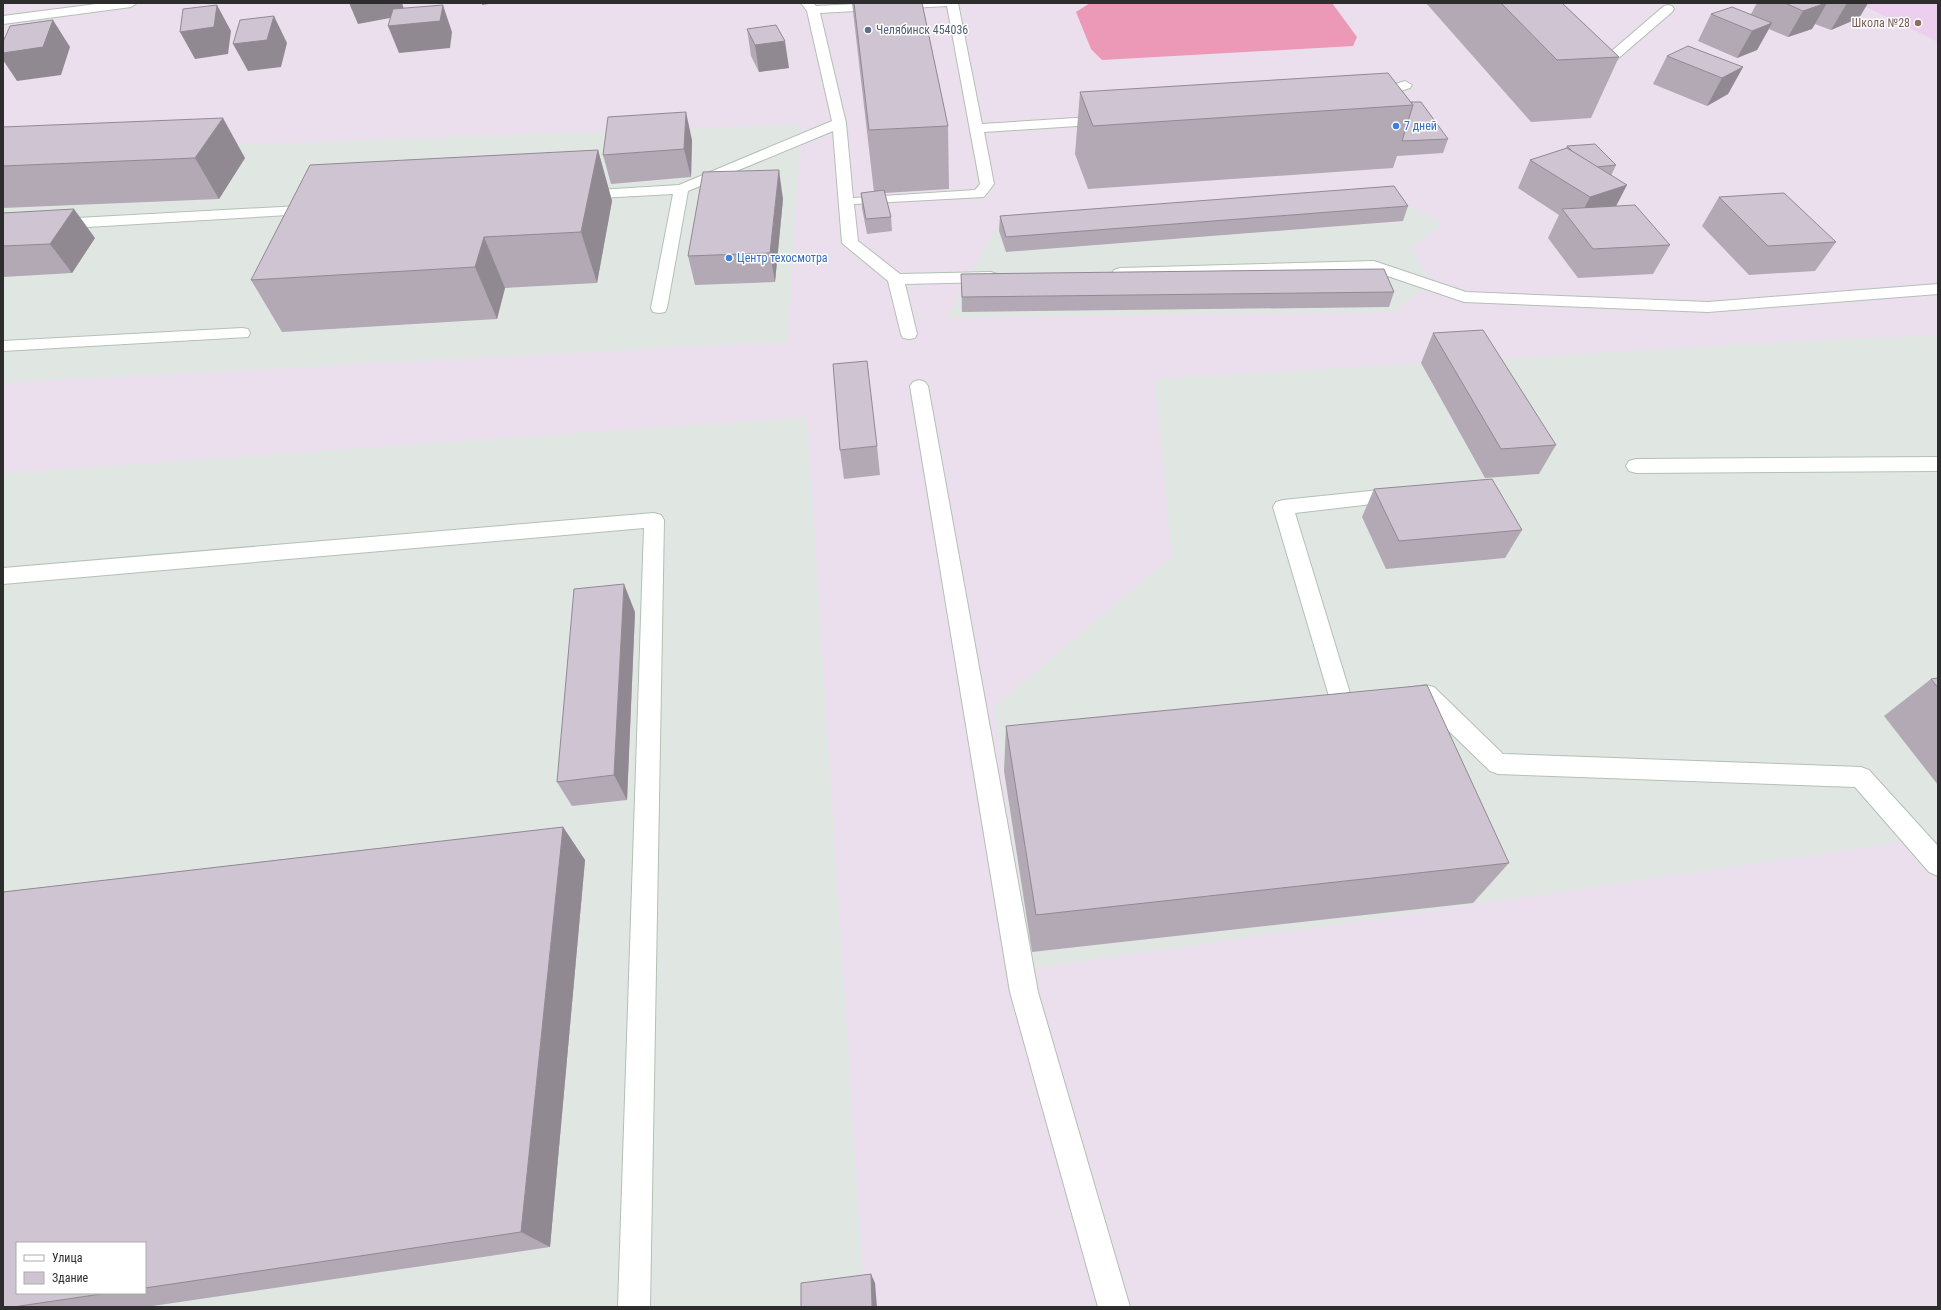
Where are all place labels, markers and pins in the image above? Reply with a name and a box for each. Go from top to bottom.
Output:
place label: Школа №28 [1852,16,1910,30]
marker: Школа №28 [1913,18,1923,28]
place label: Челябинск 454036 [876,23,968,37]
marker: Челябинск 454036 [863,25,873,35]
place label: 7 дней [1404,119,1437,133]
marker: 7 дней [1391,121,1401,131]
place label: Центр техосмотра [737,251,828,265]
marker: Центр техосмотра [724,253,734,263]

